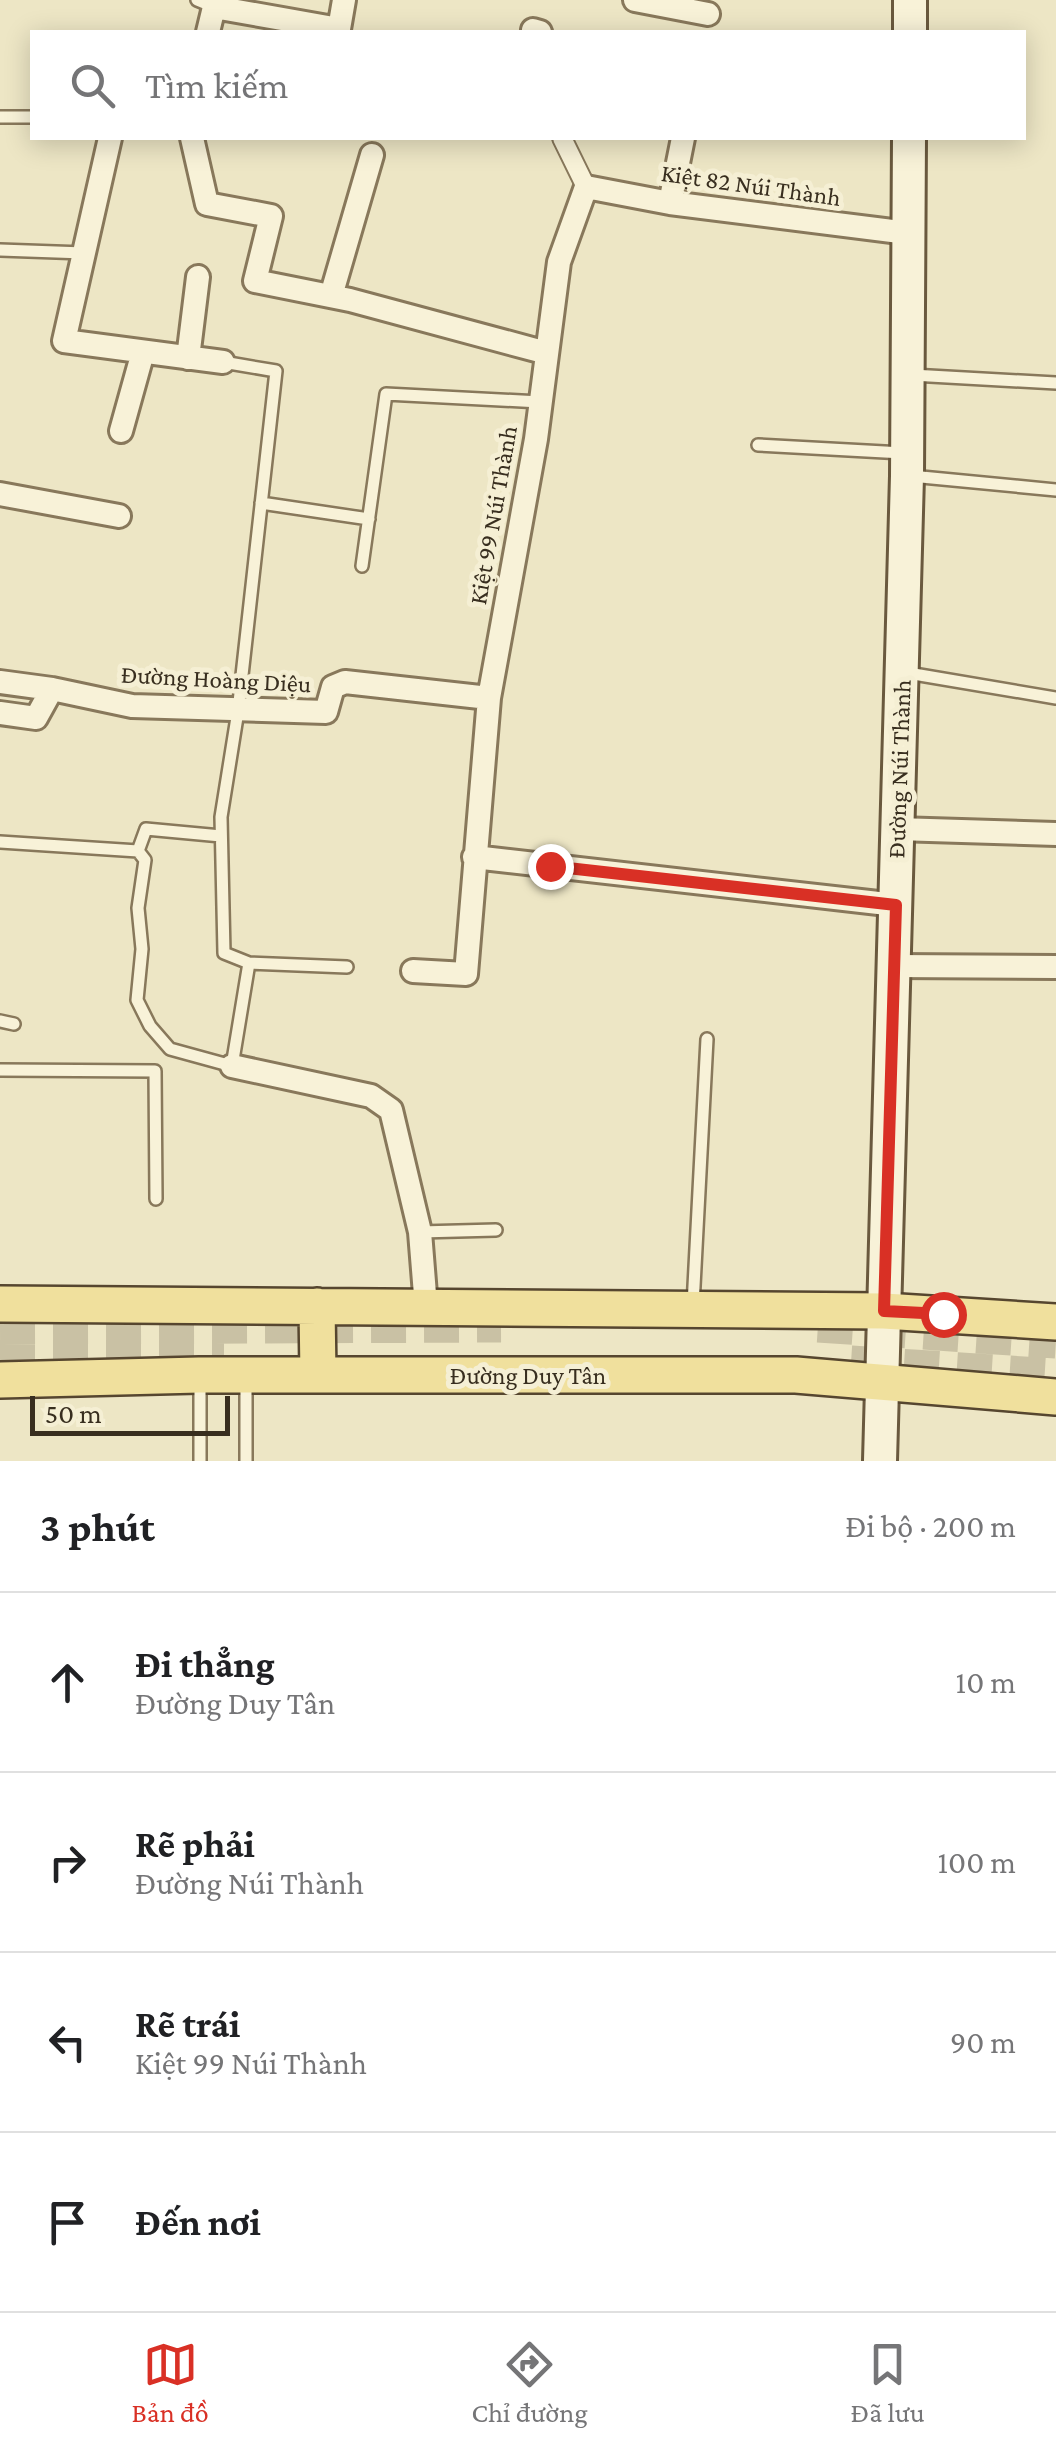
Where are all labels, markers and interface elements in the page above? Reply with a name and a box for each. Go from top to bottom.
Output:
search box [30,30,1026,140]
icon: search [65,58,120,113]
text: Tìm kiếm [145,64,289,106]
street label: Kiệt 82 Núi Thành [659,159,843,211]
street label: Kiệt 99 Núi Thành [464,423,522,607]
street label: Đường Hoàng Diệu [120,661,312,698]
street label: Đường Núi Thành [882,679,917,859]
route end [528,844,574,890]
route start [921,1292,967,1338]
street label: Đường Duy Tân [450,1362,606,1390]
scale bar [30,1391,230,1436]
text: 50 m [45,1398,102,1429]
text: 3 phút [40,1503,155,1550]
text: Đi bộ · 200 m [845,1508,1016,1544]
text: Đi thẳng [135,1643,275,1685]
icon: ahead [40,1655,95,1710]
text: 10 m [956,1664,1016,1700]
text: Đường Duy Tân [135,1685,335,1721]
text: Rẽ phải [135,1823,255,1865]
icon: right [40,1835,95,1890]
text: 100 m [937,1844,1016,1880]
text: Đường Núi Thành [135,1865,364,1901]
text: Rẽ trái [135,2003,240,2045]
icon: left [40,2015,95,2070]
text: 90 m [950,2024,1016,2060]
text: Kiệt 99 Núi Thành [135,2045,367,2081]
icon: arrive [40,2195,95,2250]
text: Đến nơi [135,2201,261,2243]
tab: Bản đồ [131,2337,209,2428]
tab: Chỉ đường [472,2337,588,2428]
tab: Đã lưu [851,2337,925,2428]

